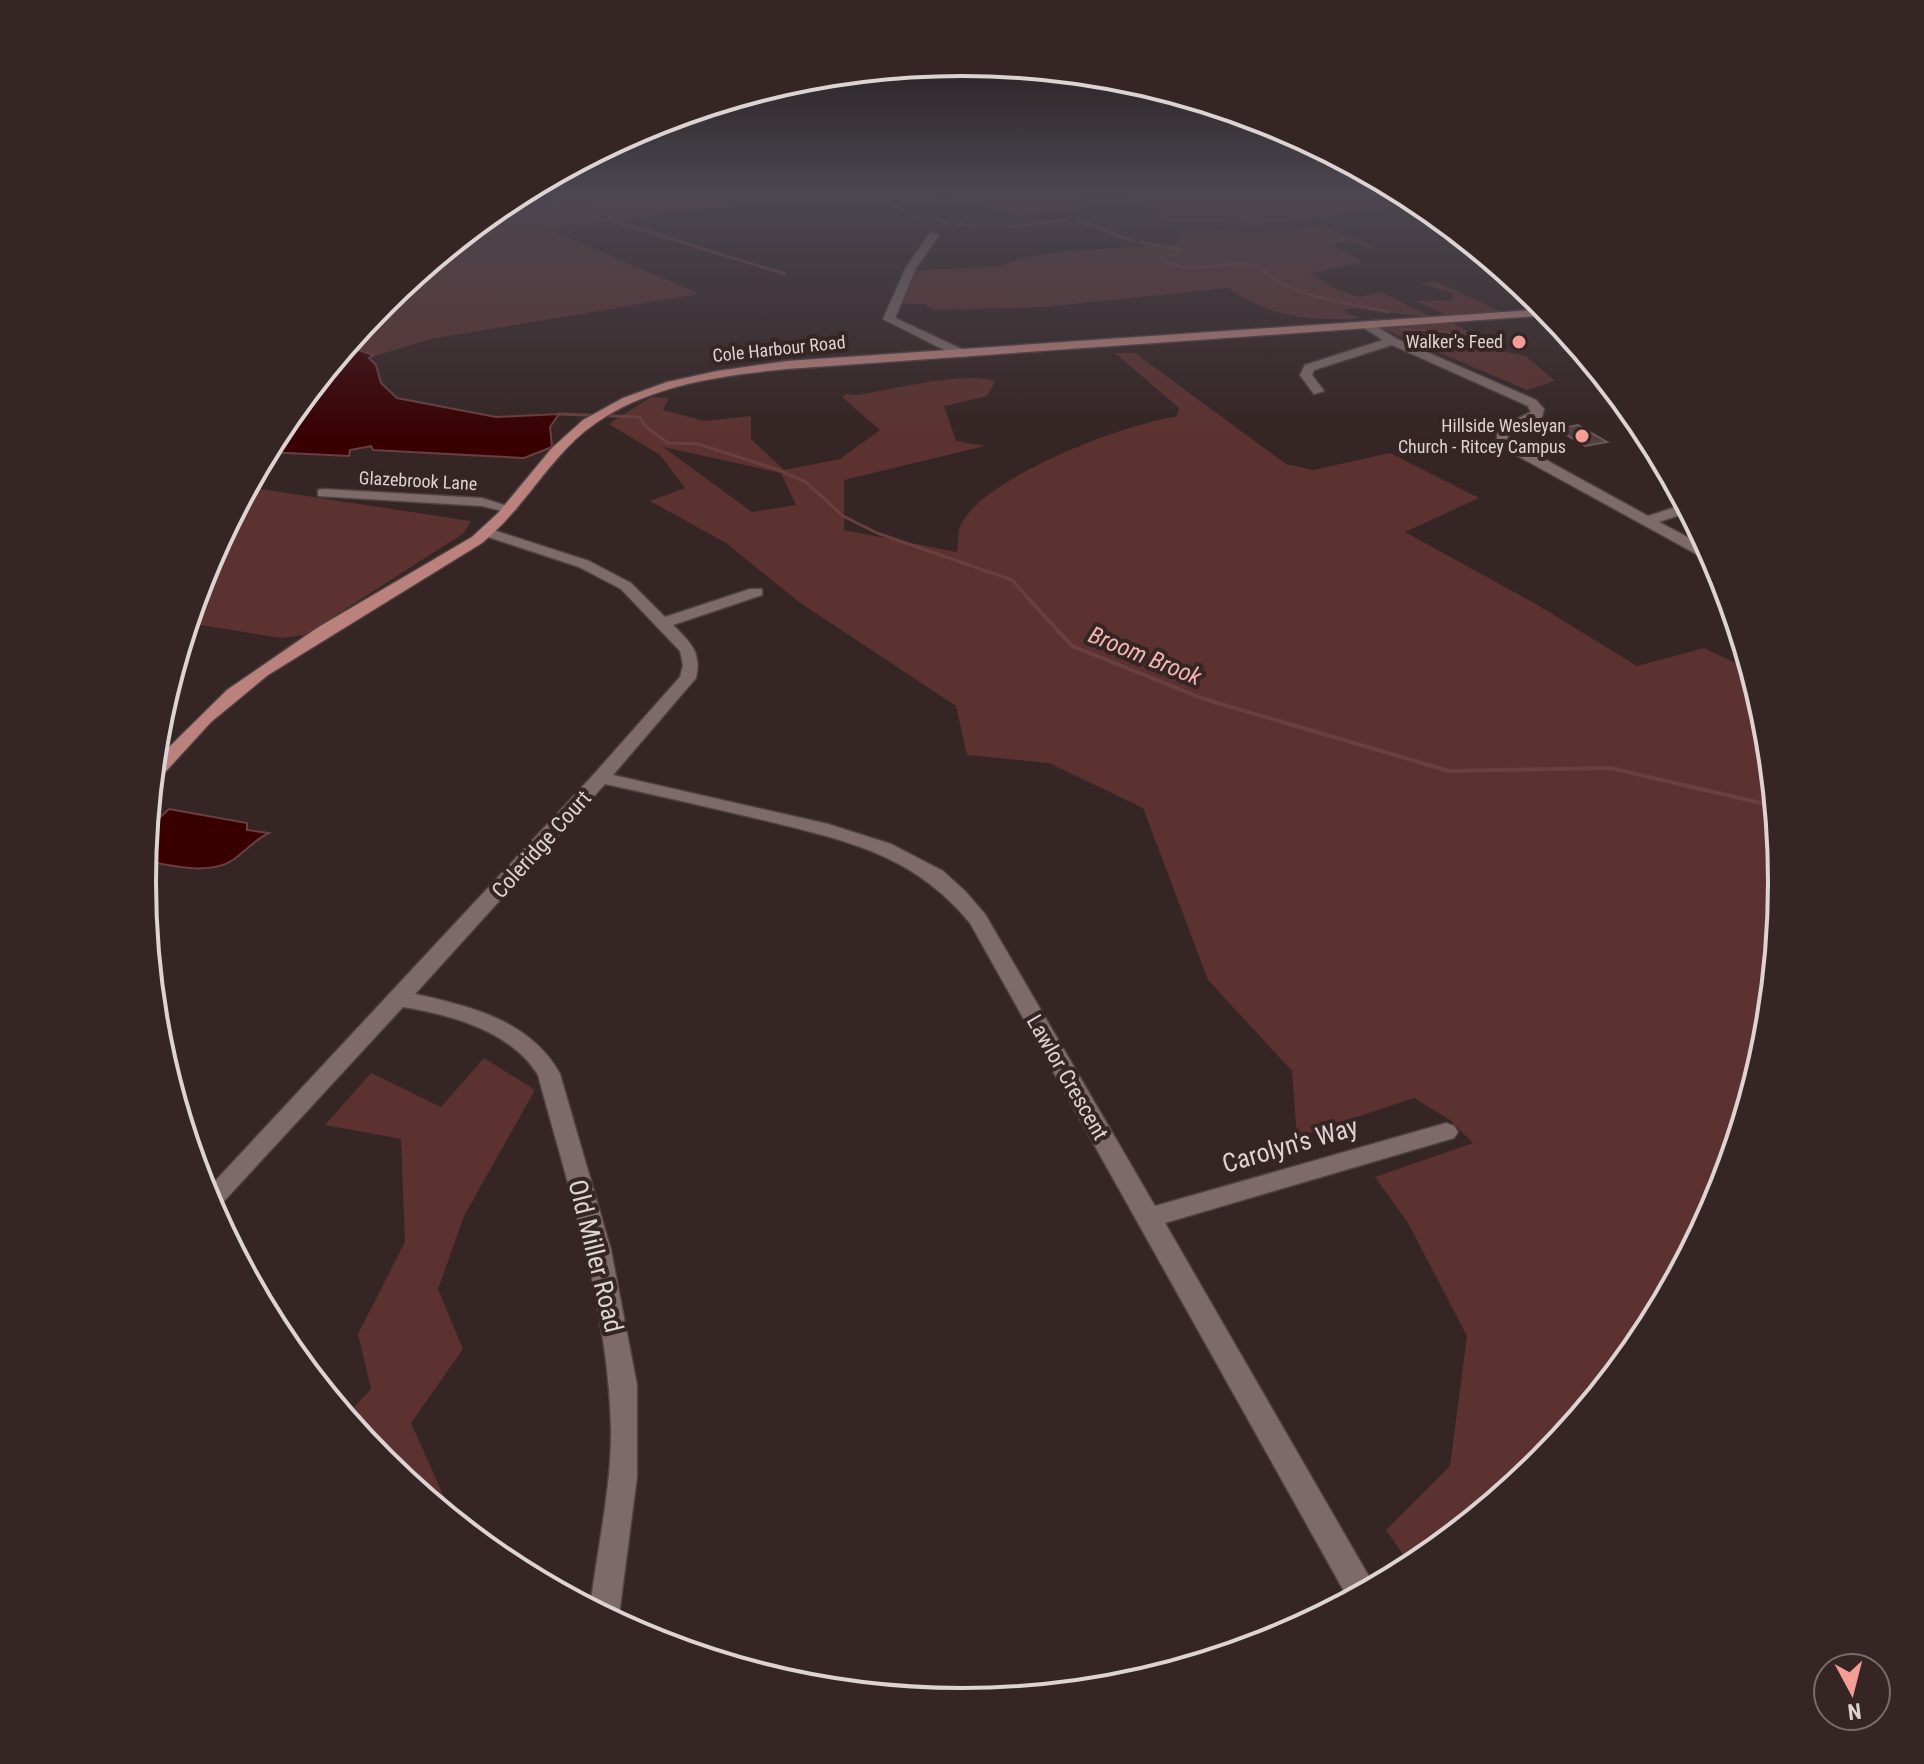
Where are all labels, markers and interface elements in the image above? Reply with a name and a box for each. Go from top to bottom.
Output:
street label: Cole Harbour Road [711,331,846,366]
place label: Walker's Feed [1406,331,1503,352]
marker: Walker's Feed [1510,333,1528,351]
place label: Hillside Wesleyan Church - Ritcey Campus [1398,415,1566,457]
marker: Hillside Wesleyan Church - Ritcey Campus [1573,427,1591,445]
street label: Glazebrook Lane [358,467,478,494]
water label: Broom Brook [1084,621,1206,692]
street label: Coleridge Court [487,786,596,903]
street label: Lawlor Crescent [1022,1010,1113,1144]
street label: Carolyn's Way [1219,1111,1361,1179]
street label: Old Miller Road [563,1177,629,1335]
north arrow [1812,1652,1892,1732]
text: N [1846,1698,1863,1725]

